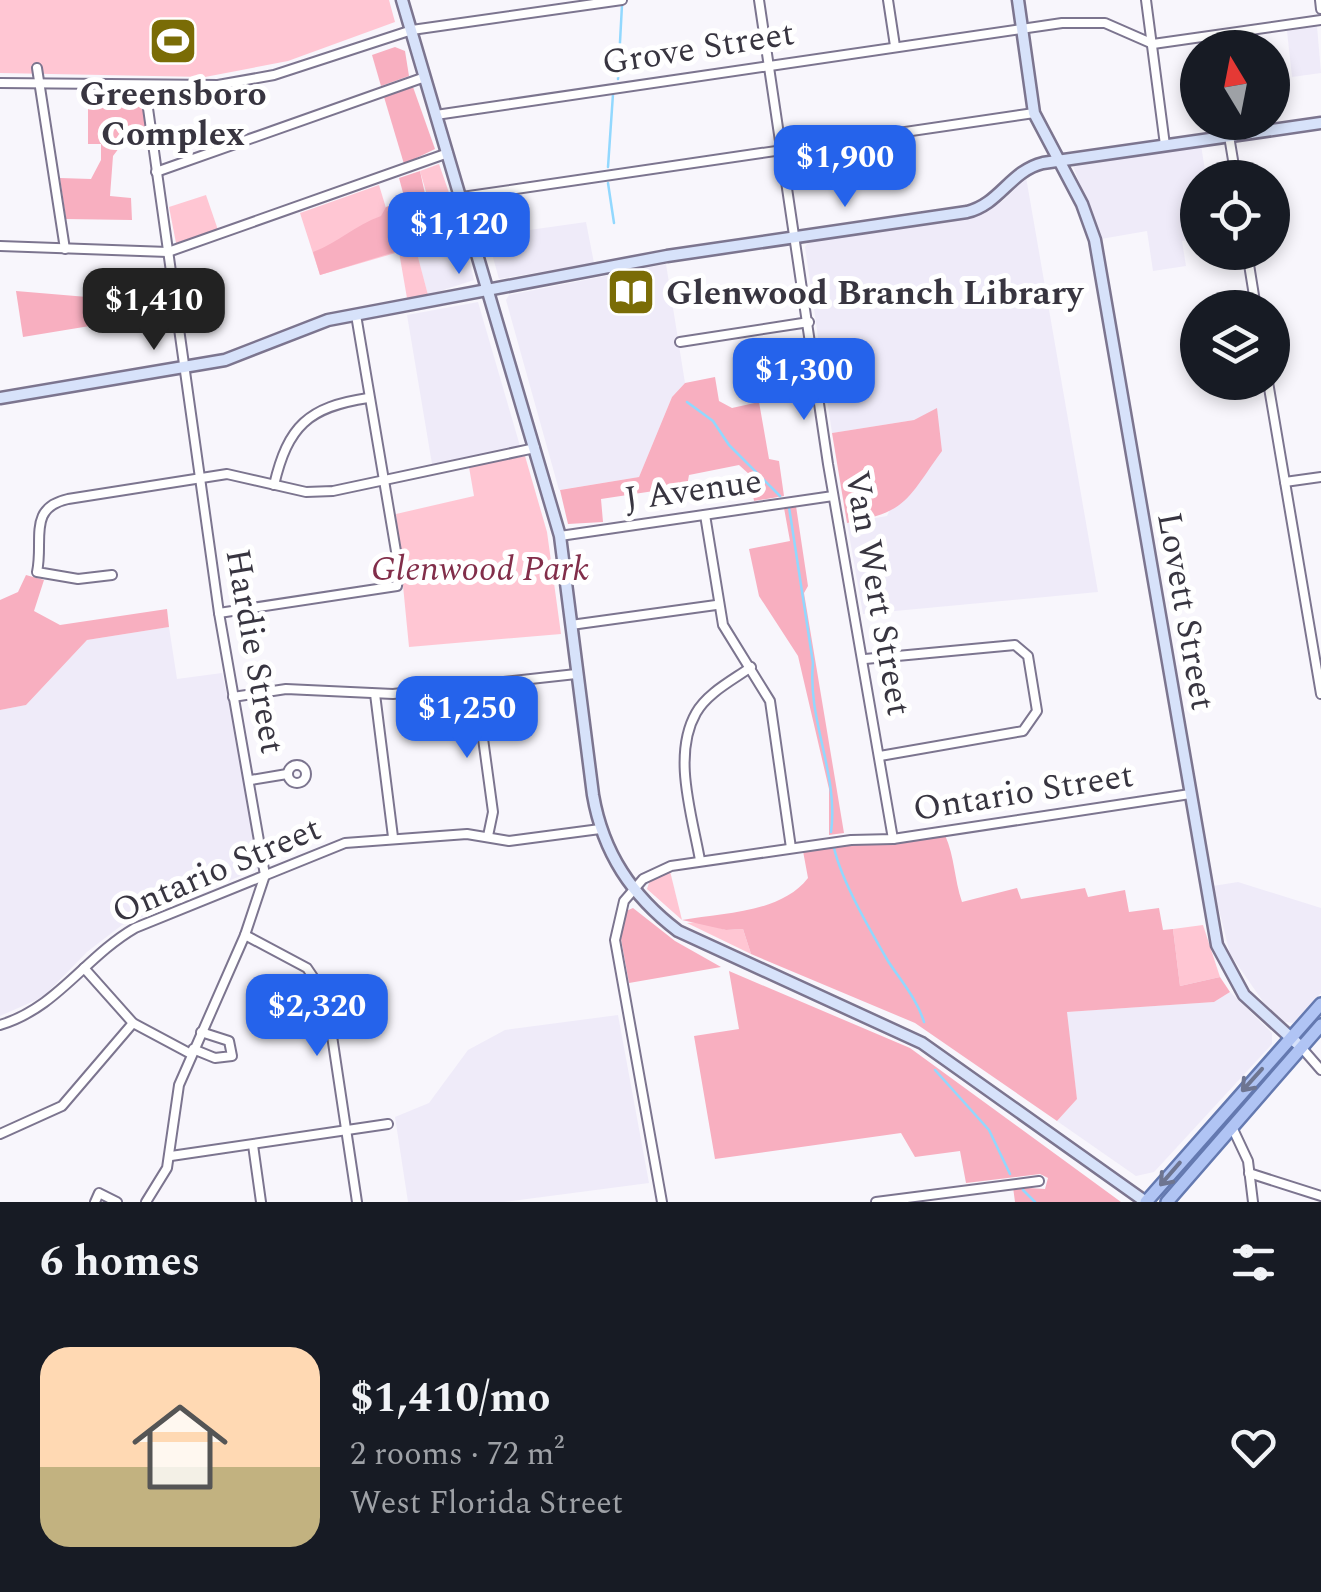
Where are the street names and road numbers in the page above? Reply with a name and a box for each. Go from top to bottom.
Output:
street label: Grove Street [598,7,798,90]
street label: J Avenue [621,455,765,526]
street label: Van Wert Street [830,467,925,720]
street label: Lovett Street [1142,508,1229,714]
street label: Hardie Street [210,545,299,758]
street label: Ontario Street [909,749,1137,836]
street label: Ontario Street [104,803,329,938]

